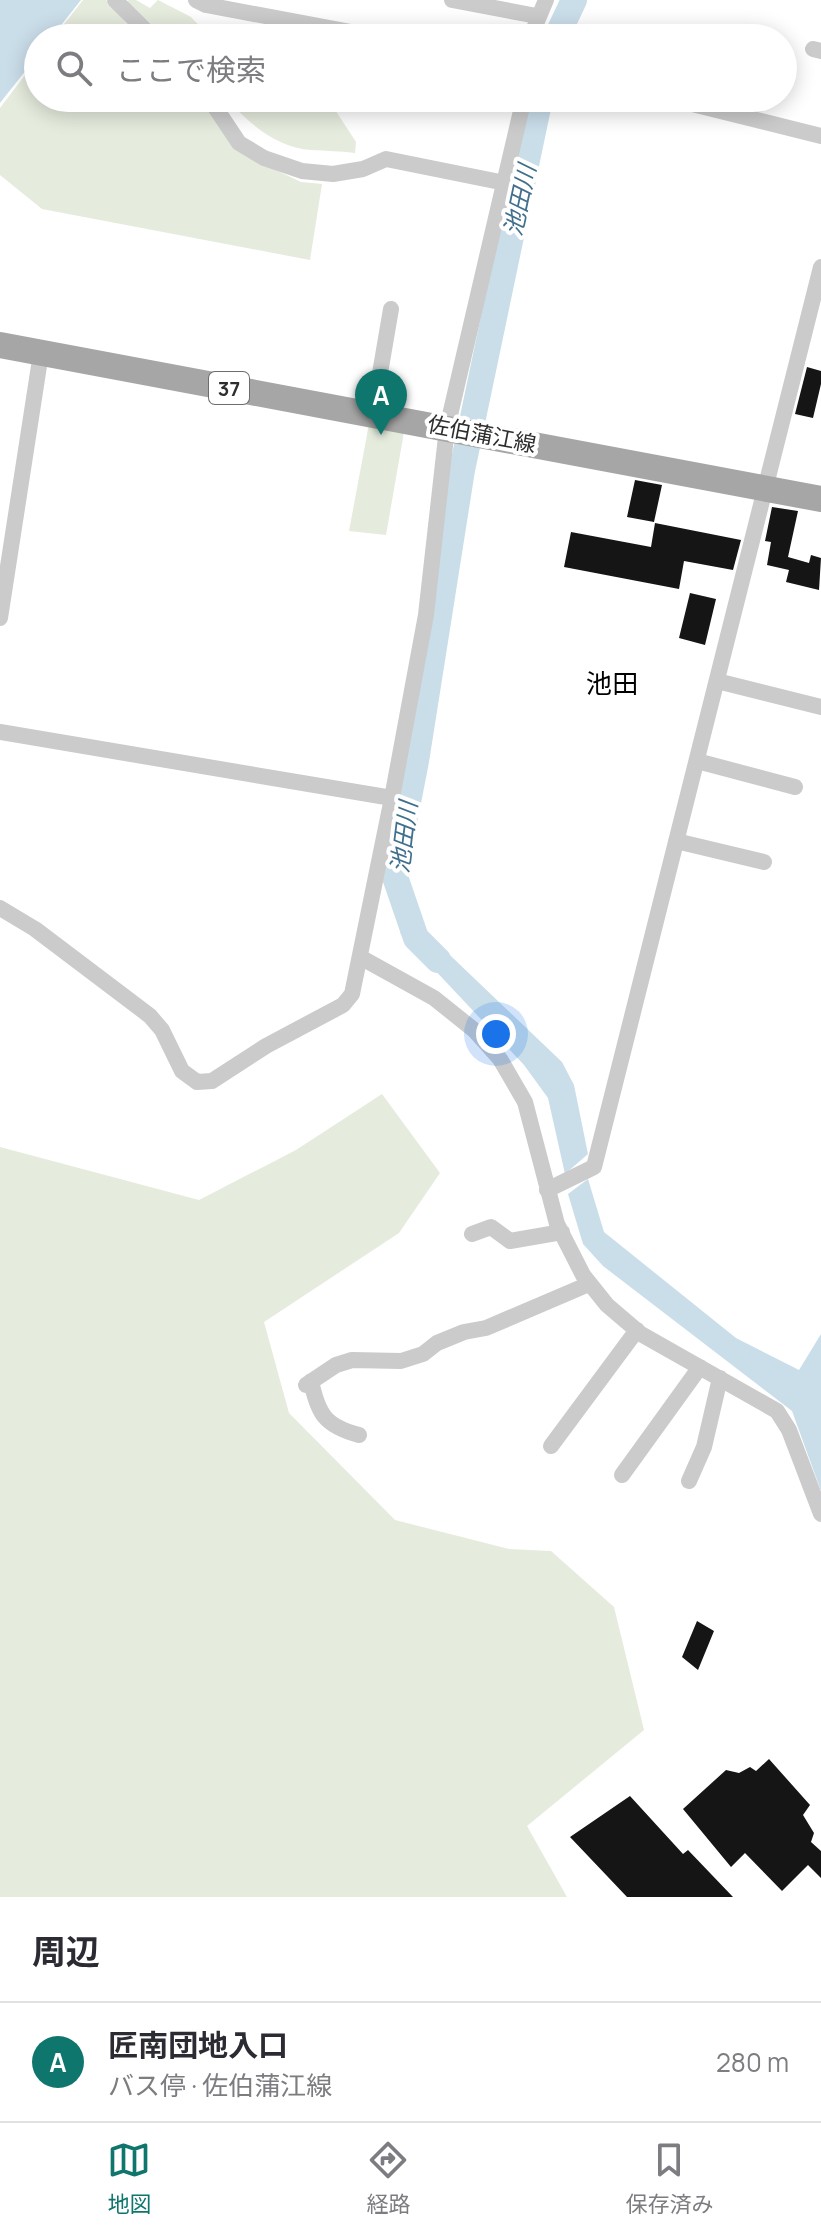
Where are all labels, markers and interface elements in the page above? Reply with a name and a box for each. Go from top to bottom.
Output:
search box [24,24,797,112]
icon: search [52,46,96,90]
text: ここで検索 [116,49,266,90]
water label: 池田川 [495,158,543,239]
pin: A [355,369,407,435]
road number: 37 [209,372,249,404]
street label: 佐伯蒲江線 [425,409,539,459]
district label: 池田 [586,665,638,701]
water label: 池田川 [382,796,424,875]
your location [476,1014,516,1054]
text: 周辺 [32,1928,100,1974]
text: 匠南団地入口 [108,2024,288,2065]
text: A [49,2044,67,2080]
text: 280 m [716,2044,789,2080]
text: バス停 · 佐伯蒲江線 [108,2067,332,2103]
tab: 地図 [107,2138,152,2219]
tab: 経路 [366,2138,411,2219]
tab: 保存済み [625,2138,714,2219]

